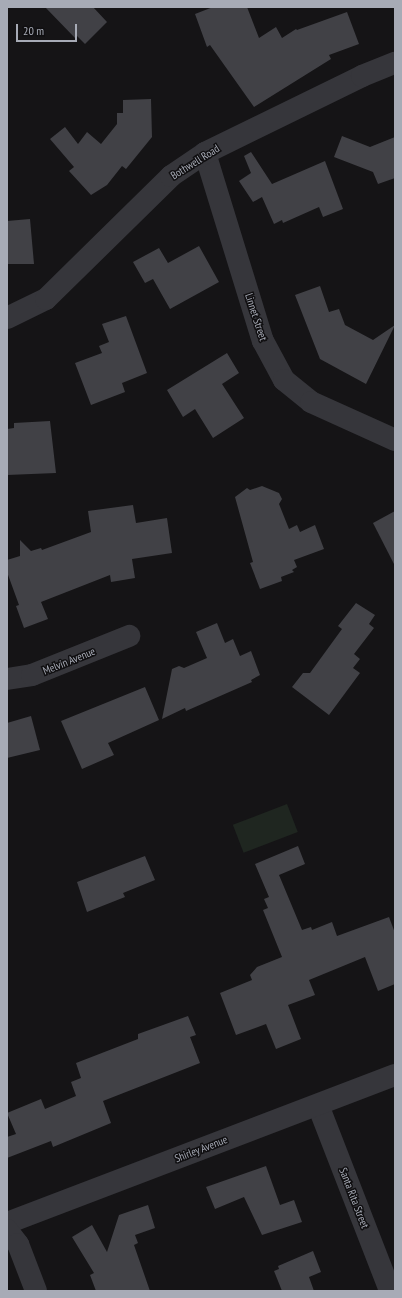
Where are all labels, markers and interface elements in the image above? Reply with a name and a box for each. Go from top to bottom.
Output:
scale bar [18,16,79,42]
text: 20 m [23,23,44,38]
street label: Bothwell Road [168,142,222,182]
street label: Linnet Street [242,292,270,342]
street label: Melvin Avenue [41,644,97,678]
street label: Shirley Avenue [172,1133,230,1165]
street label: Santa Rita Street [336,1166,372,1230]

